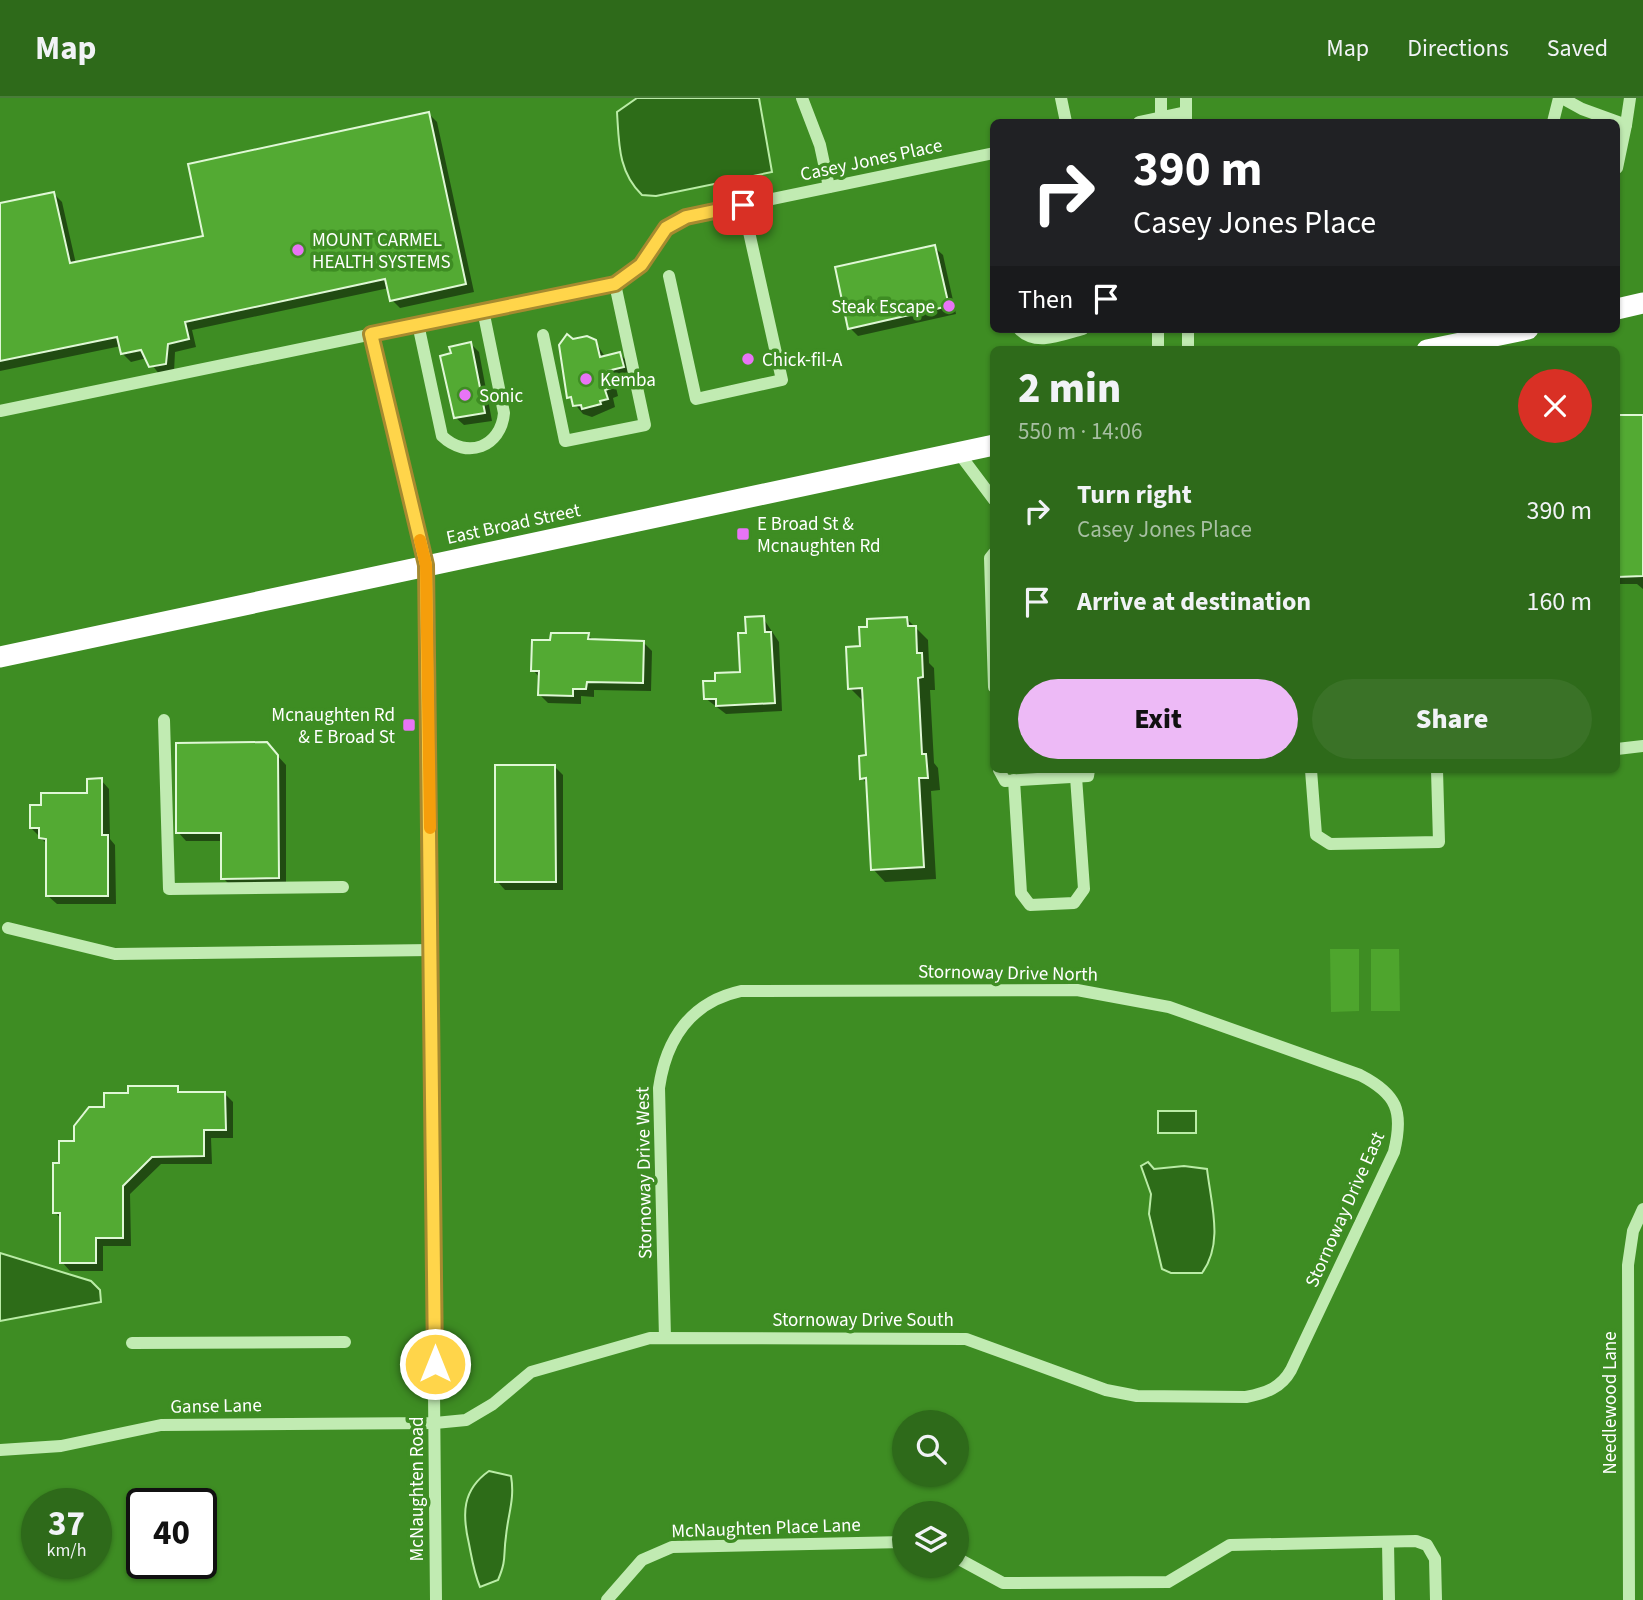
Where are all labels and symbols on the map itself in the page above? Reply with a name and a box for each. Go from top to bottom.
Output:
street label: Casey Jones Place [798,132,945,189]
pin [713,175,773,235]
place label: MOUNT CARMEL HEALTH SYSTEMS [312,227,451,276]
marker: MOUNT CARMEL HEALTH SYSTEMS [290,242,306,258]
place label: Steak Escape [831,294,935,321]
marker: Steak Escape [941,298,957,314]
place label: Chick-fil-A [762,347,843,374]
marker: Chick-fil-A [740,351,756,367]
place label: Kemba [600,367,656,394]
marker: Kemba [578,371,594,387]
place label: Sonic [479,383,524,410]
marker: Sonic [457,387,473,403]
street label: East Broad Street [444,497,583,552]
place label: E Broad St & Mcnaughten Rd [757,511,881,560]
marker: E Broad St & Mcnaughten Rd [735,526,751,542]
place label: Mcnaughten Rd & E Broad St [271,702,396,751]
marker: Mcnaughten Rd & E Broad St [401,717,417,733]
street label: Stornoway Drive North [918,958,1098,989]
street label: Stornoway Drive West [629,1086,660,1259]
street label: Stornoway Drive East [1299,1127,1392,1292]
street label: Stornoway Drive South [772,1307,954,1334]
position arrow [398,1327,472,1401]
street label: Needlewood Lane [1597,1331,1624,1475]
street label: Ganse Lane [170,1392,262,1421]
street label: McNaughten Road [404,1416,431,1562]
speed limit sign: 40 [126,1488,217,1579]
street label: McNaughten Place Lane [671,1512,861,1545]

